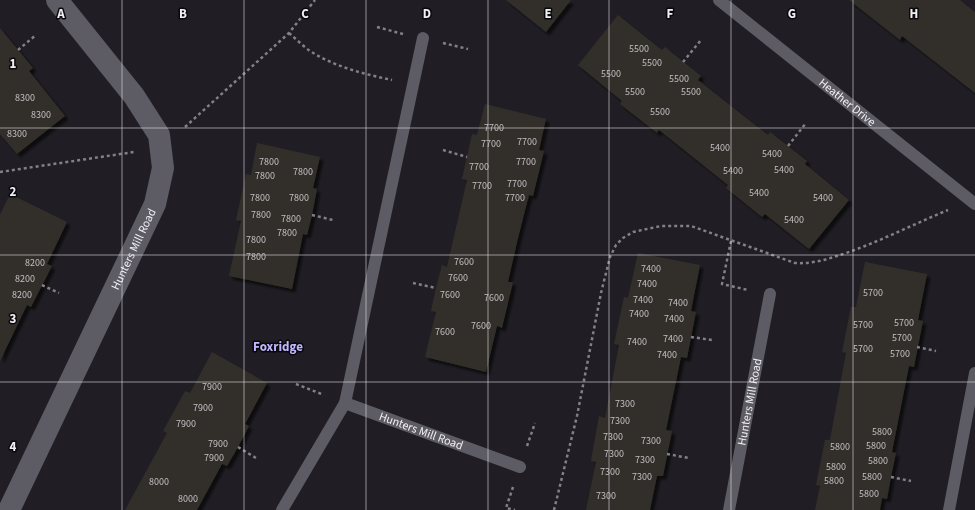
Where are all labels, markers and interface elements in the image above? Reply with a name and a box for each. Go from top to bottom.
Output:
text: A [56,5,65,23]
text: B [179,5,187,23]
text: C [301,5,309,23]
text: D [423,5,431,23]
text: E [544,5,552,23]
text: F [667,5,674,23]
text: G [788,5,796,23]
text: H [910,5,918,23]
house number: 5500 [629,42,649,56]
text: 1 [10,55,17,73]
house number: 5500 [642,56,662,70]
house number: 5500 [601,67,621,81]
house number: 5500 [669,72,689,86]
street label: Heather Drive [815,75,879,131]
house number: 5500 [625,85,645,99]
house number: 5500 [681,85,701,99]
house number: 8300 [15,91,35,105]
house number: 5500 [650,105,670,119]
house number: 8300 [31,108,51,122]
house number: 7700 [484,121,504,135]
house number: 8300 [7,127,27,141]
house number: 7700 [517,135,537,149]
house number: 7700 [481,137,501,151]
house number: 5400 [710,141,730,155]
house number: 5400 [762,147,782,161]
house number: 7800 [259,155,279,169]
house number: 7700 [516,155,536,169]
house number: 7700 [469,160,489,174]
house number: 5400 [774,163,794,177]
house number: 5400 [723,164,743,178]
house number: 7800 [293,165,313,179]
house number: 7800 [255,169,275,183]
house number: 7700 [507,177,527,191]
house number: 7700 [472,179,492,193]
text: 2 [10,183,17,201]
house number: 5400 [749,186,769,200]
house number: 7800 [250,191,270,205]
house number: 7800 [289,191,309,205]
house number: 7700 [505,191,525,205]
house number: 5400 [813,191,833,205]
street label: Hunters Mill Road [107,206,161,293]
house number: 7800 [251,208,271,222]
house number: 7800 [281,212,301,226]
house number: 5400 [784,213,804,227]
house number: 7800 [277,226,297,240]
house number: 7800 [246,233,266,247]
house number: 7800 [246,250,266,264]
house number: 7600 [454,255,474,269]
house number: 8200 [25,256,45,270]
house number: 7400 [641,262,661,276]
house number: 7600 [448,271,468,285]
house number: 8200 [15,272,35,286]
house number: 7400 [637,277,657,291]
house number: 5700 [863,286,883,300]
house number: 8200 [12,288,32,302]
house number: 7600 [440,288,460,302]
house number: 7600 [484,291,504,305]
house number: 7400 [633,293,653,307]
house number: 7400 [668,296,688,310]
house number: 7400 [629,307,649,321]
text: 3 [10,310,17,328]
house number: 7400 [664,312,684,326]
house number: 5700 [894,316,914,330]
house number: 5700 [853,318,873,332]
house number: 7600 [471,319,491,333]
house number: 7600 [435,325,455,339]
house number: 5700 [892,331,912,345]
house number: 7400 [663,332,683,346]
house number: 7400 [627,335,647,349]
district label: Foxridge [253,338,303,356]
house number: 5700 [853,342,873,356]
house number: 5700 [890,347,910,361]
house number: 7400 [657,348,677,362]
street label: Hunters Mill Road [733,357,767,447]
house number: 7900 [202,380,222,394]
house number: 7300 [615,397,635,411]
house number: 7900 [193,401,213,415]
street label: Hunters Mill Road [376,408,465,454]
house number: 7300 [610,414,630,428]
house number: 7900 [176,417,196,431]
house number: 5800 [872,425,892,439]
house number: 7300 [603,430,623,444]
house number: 7300 [641,434,661,448]
house number: 7900 [208,437,228,451]
text: 4 [10,438,17,456]
house number: 5800 [866,439,886,453]
house number: 5800 [830,440,850,454]
house number: 7300 [604,447,624,461]
house number: 7900 [204,451,224,465]
house number: 7300 [635,453,655,467]
house number: 5800 [868,454,888,468]
house number: 5800 [826,460,846,474]
house number: 7300 [600,465,620,479]
house number: 7300 [632,470,652,484]
house number: 5800 [862,470,882,484]
house number: 5800 [824,474,844,488]
house number: 8000 [149,475,169,489]
house number: 5800 [859,487,879,501]
house number: 7300 [596,489,616,503]
house number: 8000 [178,492,198,506]

